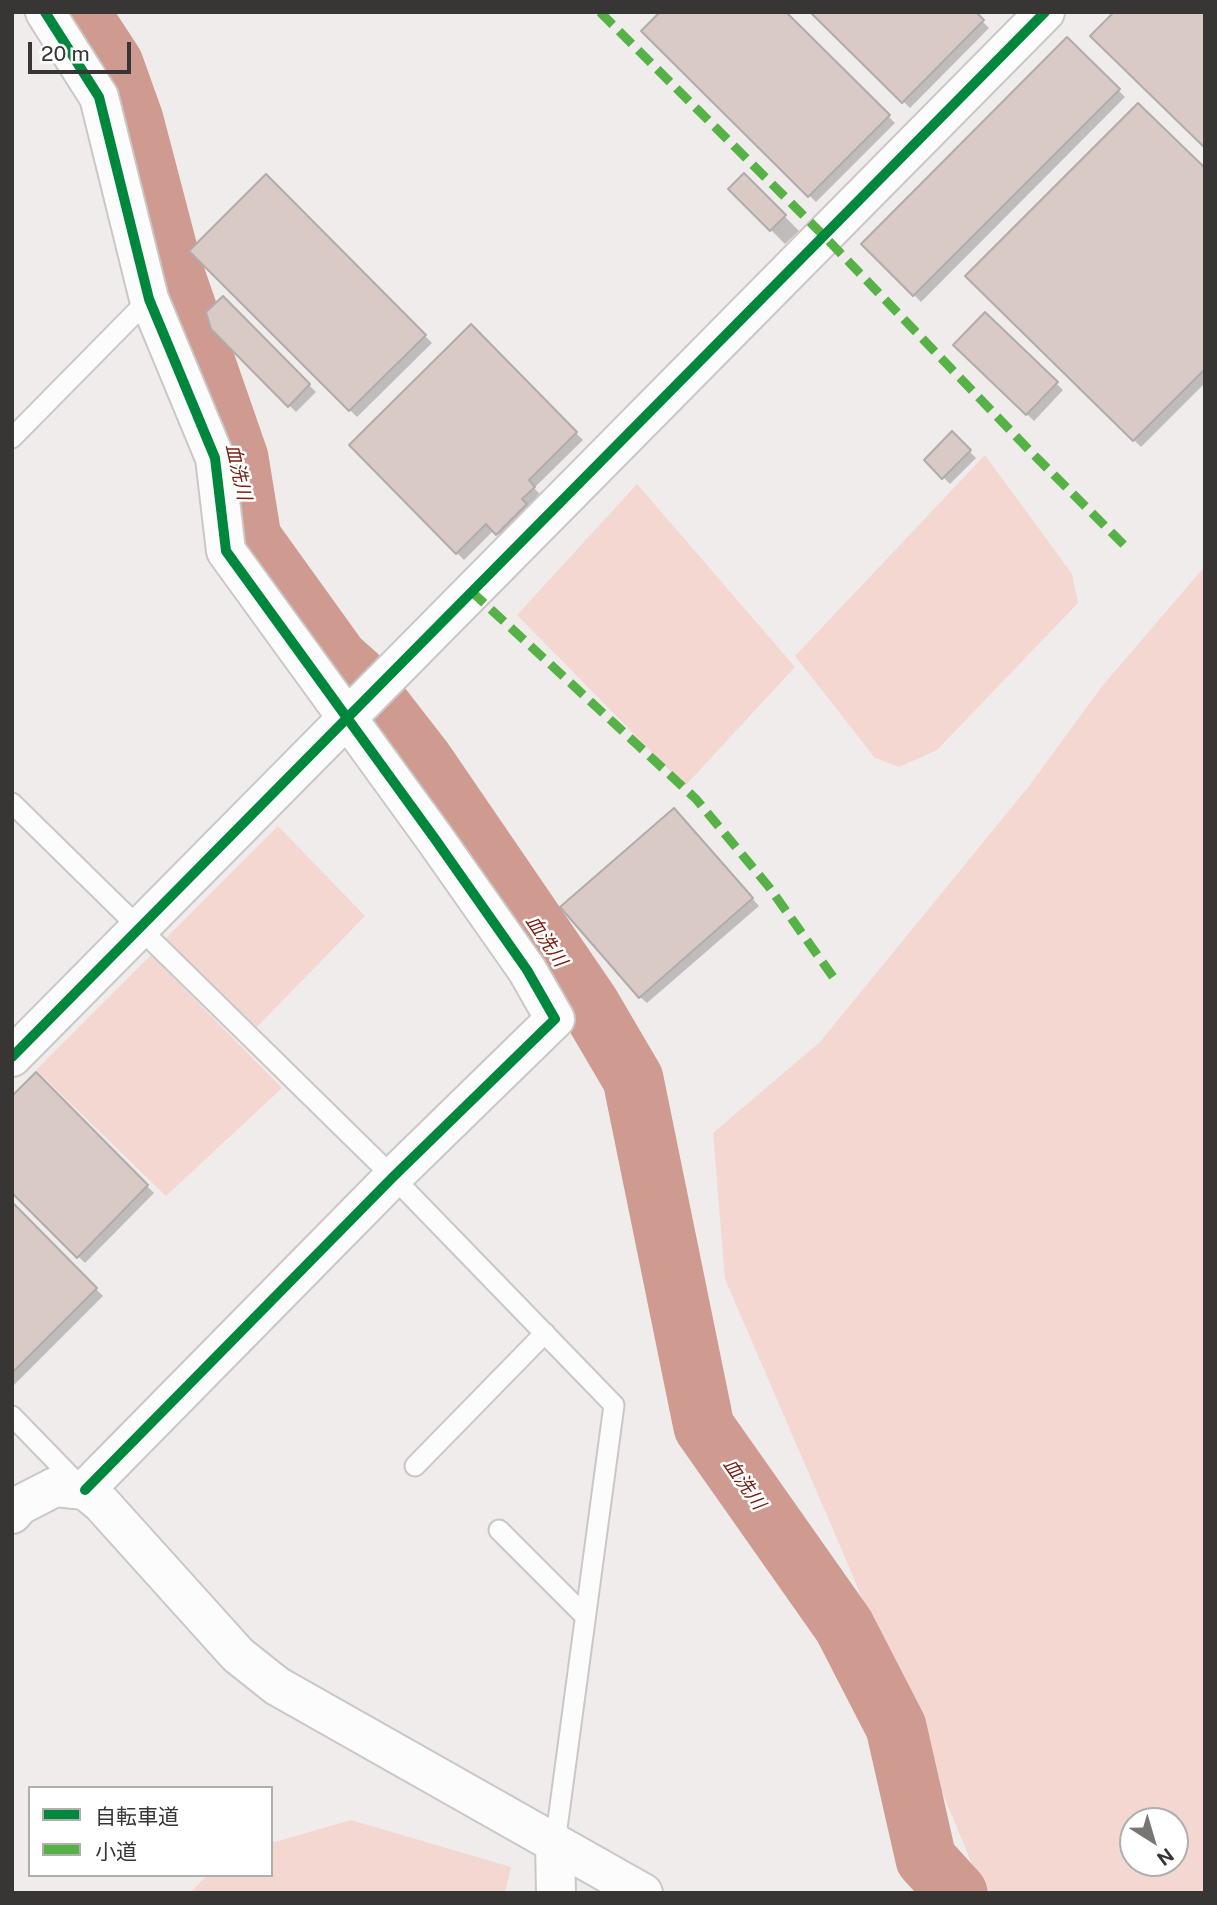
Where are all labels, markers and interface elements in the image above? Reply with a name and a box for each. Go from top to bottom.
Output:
scale bar [32,28,135,72]
text: 20 m [41,41,90,66]
water label: 血洗川 [220,442,256,502]
water label: 血洗川 [521,911,571,971]
water label: 血洗川 [718,1454,770,1514]
legend [28,1786,273,1877]
text: 自転車道 [95,1804,179,1829]
north arrow [1119,1807,1189,1877]
text: 小道 [95,1839,137,1864]
text: N [1153,1844,1178,1870]

